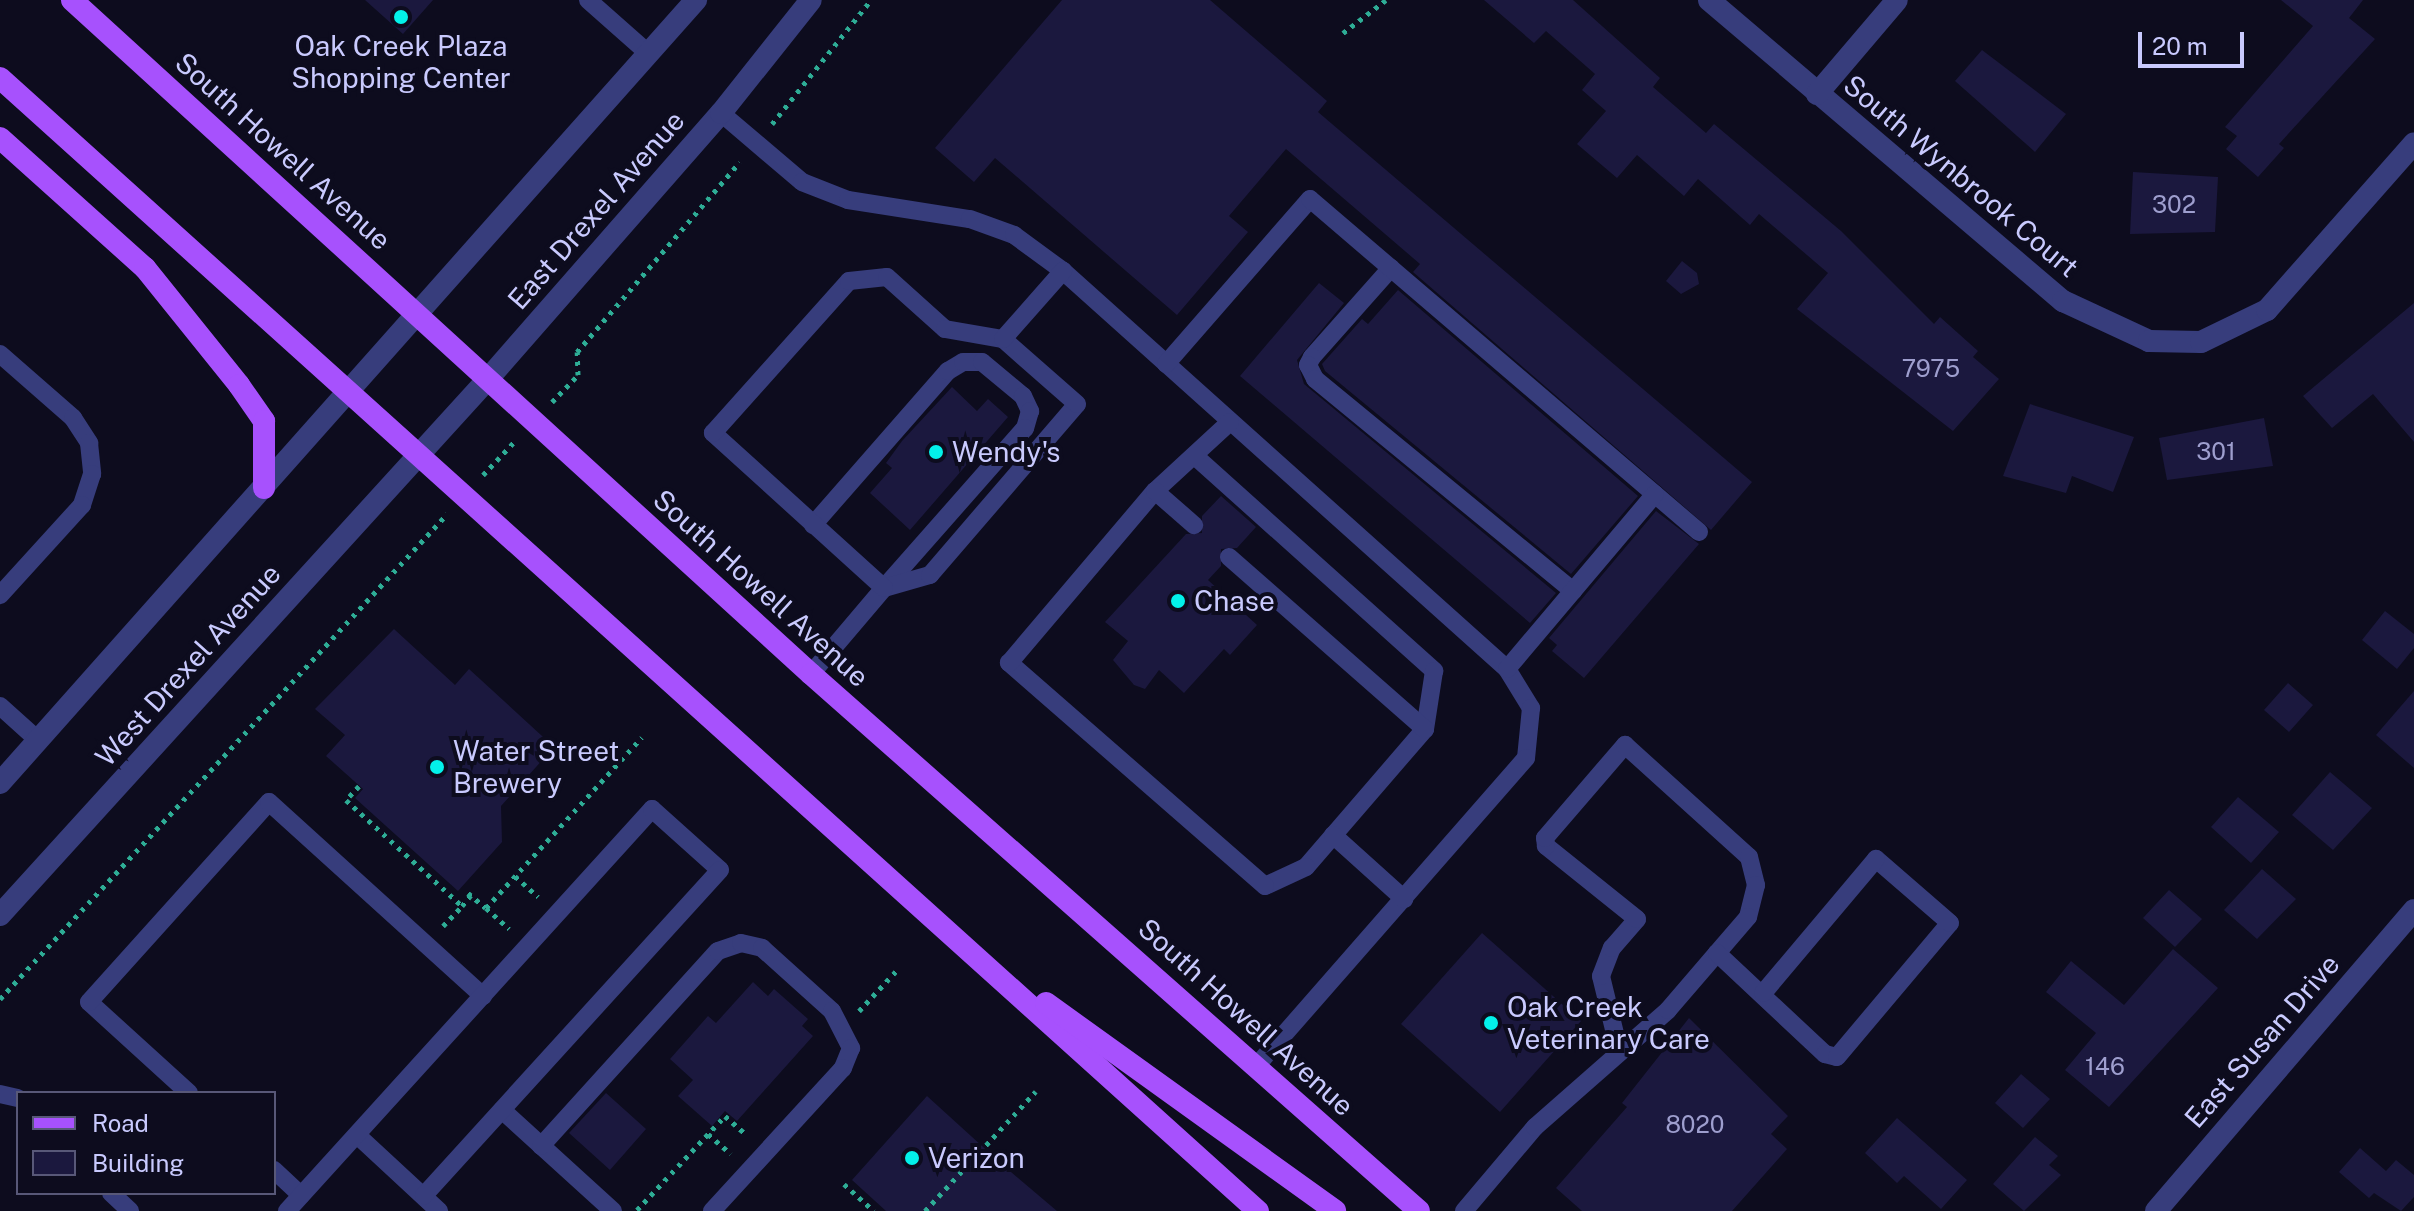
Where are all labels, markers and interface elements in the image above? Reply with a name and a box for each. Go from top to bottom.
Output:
marker: Oak Creek Plaza Shopping Center [392,8,410,26]
scale bar [2142,16,2248,66]
place label: Oak Creek Plaza Shopping Center [291,29,511,95]
text: 20 m [2152,32,2208,60]
street label: South Howell Avenue [168,45,398,257]
street label: South Wynbrook Court [1836,68,2086,284]
street label: East Drexel Avenue [501,104,691,316]
house number: 302 [2152,191,2196,219]
house number: 7975 [1902,355,1960,383]
place label: Wendy's [952,435,1060,469]
house number: 301 [2196,438,2236,466]
marker: Wendy's [927,443,945,461]
street label: South Howell Avenue [646,482,876,694]
street label: West Drexel Avenue [88,557,288,773]
place label: Chase [1194,584,1275,618]
marker: Chase [1169,592,1187,610]
place label: Water Street Brewery [453,734,619,800]
marker: Water Street Brewery [428,758,446,776]
street label: South Howell Avenue [1131,911,1361,1123]
street label: East Susan Drive [2178,947,2346,1135]
place label: Oak Creek Veterinary Care [1507,990,1710,1056]
marker: Oak Creek Veterinary Care [1482,1014,1500,1032]
house number: 146 [2085,1053,2125,1081]
legend [16,1091,276,1195]
text: Road [92,1109,149,1137]
house number: 8020 [1665,1111,1725,1139]
place label: Verizon [928,1141,1025,1175]
text: Building [92,1149,184,1177]
marker: Verizon [903,1149,921,1167]

